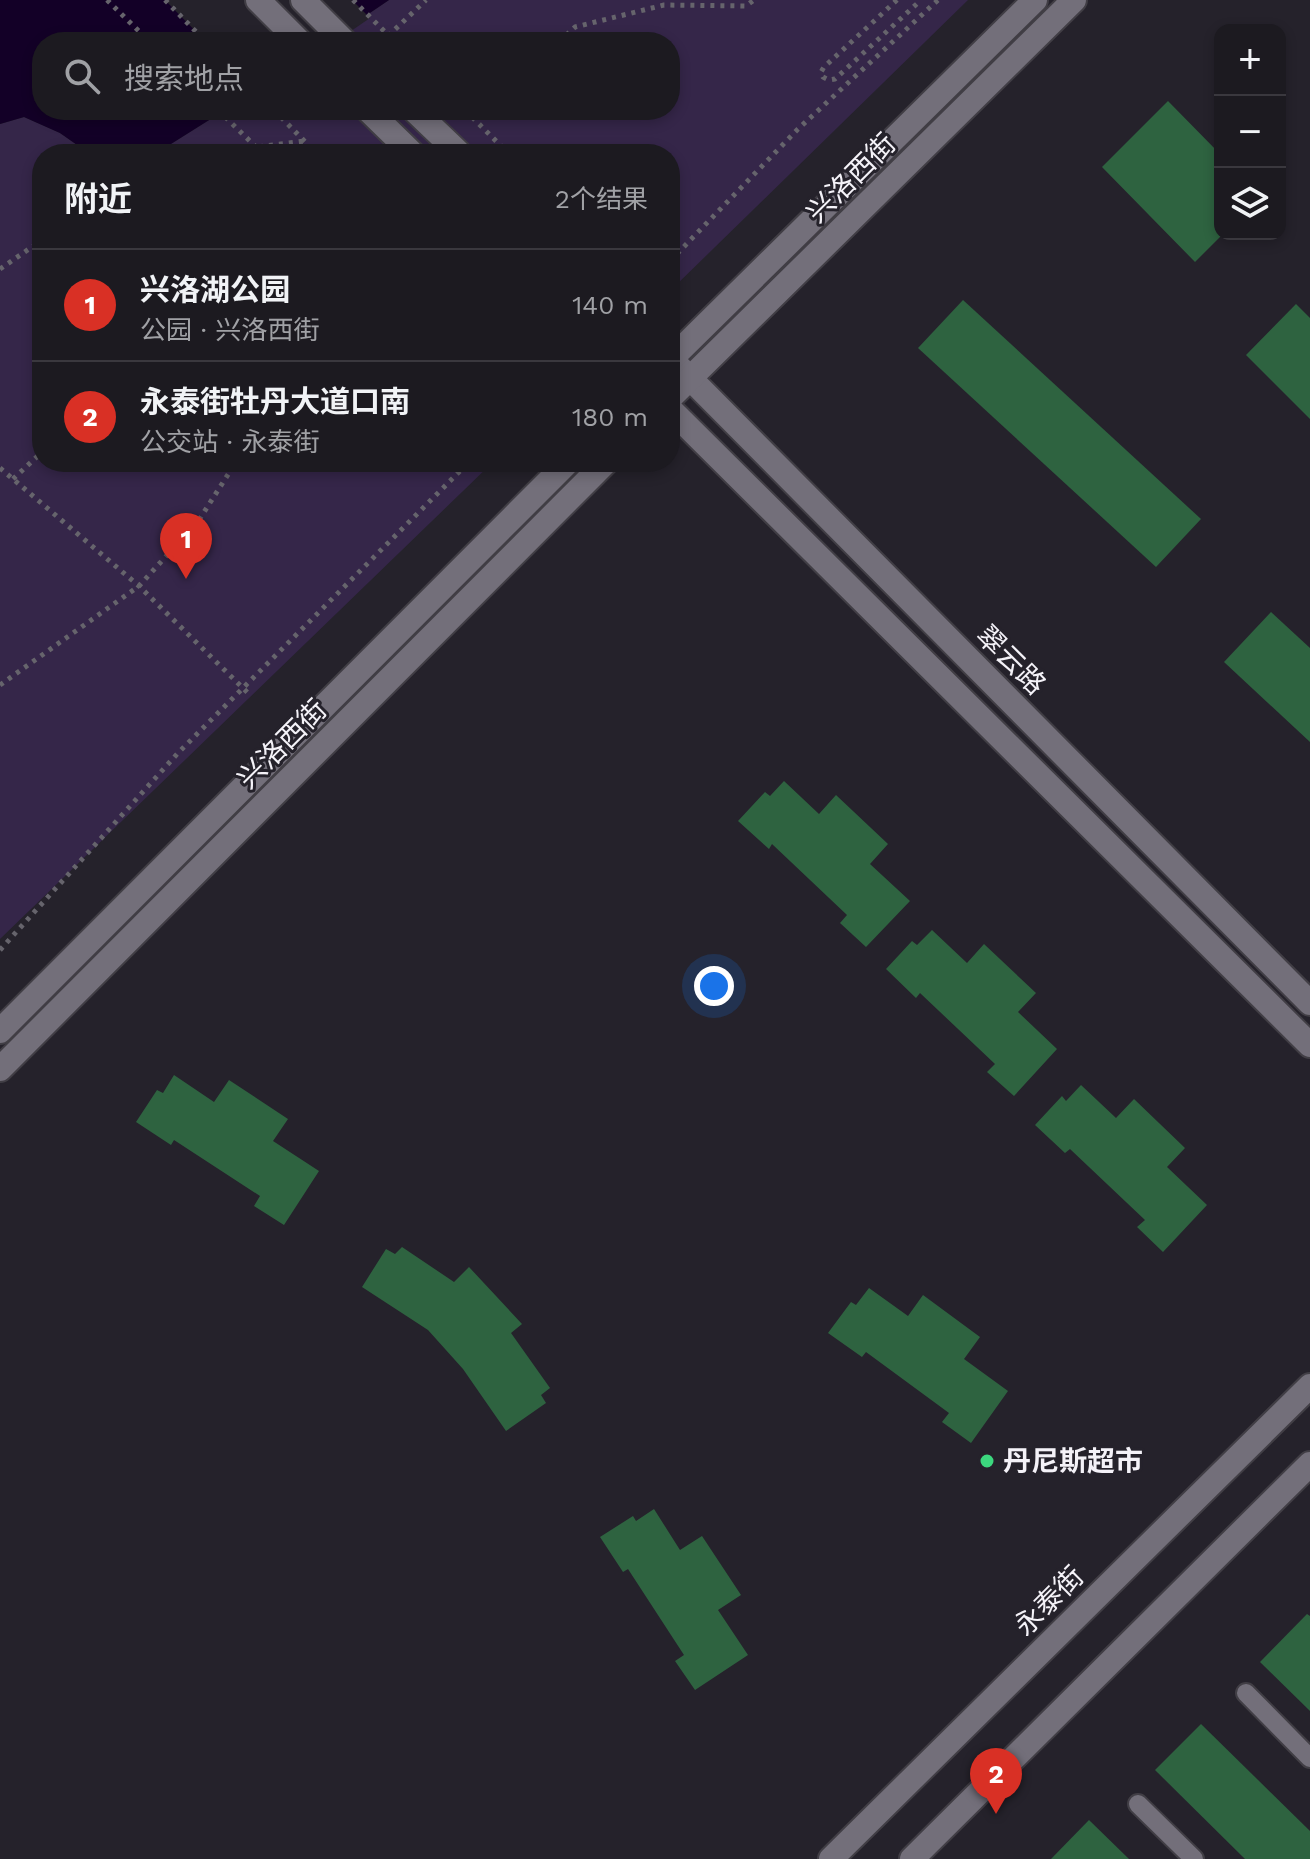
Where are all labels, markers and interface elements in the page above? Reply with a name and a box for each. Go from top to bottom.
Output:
map controls [1214,24,1286,240]
button: + [1214,24,1286,96]
search box [32,32,680,120]
icon: search [60,54,104,98]
text: 搜索地点 [124,61,244,96]
button: − [1214,96,1286,168]
street label: 兴洛西街 [800,127,902,229]
button: layers [1214,168,1286,240]
text: 附近 [64,179,132,219]
text: 2个结果 [555,184,648,214]
text: 兴洛湖公园 [140,272,290,307]
text: 1 [84,290,96,320]
text: 140 m [572,290,648,320]
text: 公园 · 兴洛西街 [140,315,320,345]
text: 永泰街牡丹大道口南 [140,384,410,419]
text: 2 [82,402,98,432]
text: 180 m [572,402,648,432]
text: 公交站 · 永泰街 [140,427,320,457]
pin: 1 [160,513,212,579]
street label: 翠云路 [970,619,1052,701]
street label: 兴洛西街 [231,693,333,795]
your location [694,966,734,1006]
place label: 丹尼斯超市 [1003,1445,1143,1478]
marker: 丹尼斯超市 [978,1452,996,1470]
street label: 永泰街 [1008,1560,1090,1642]
pin: 2 [970,1748,1022,1814]

